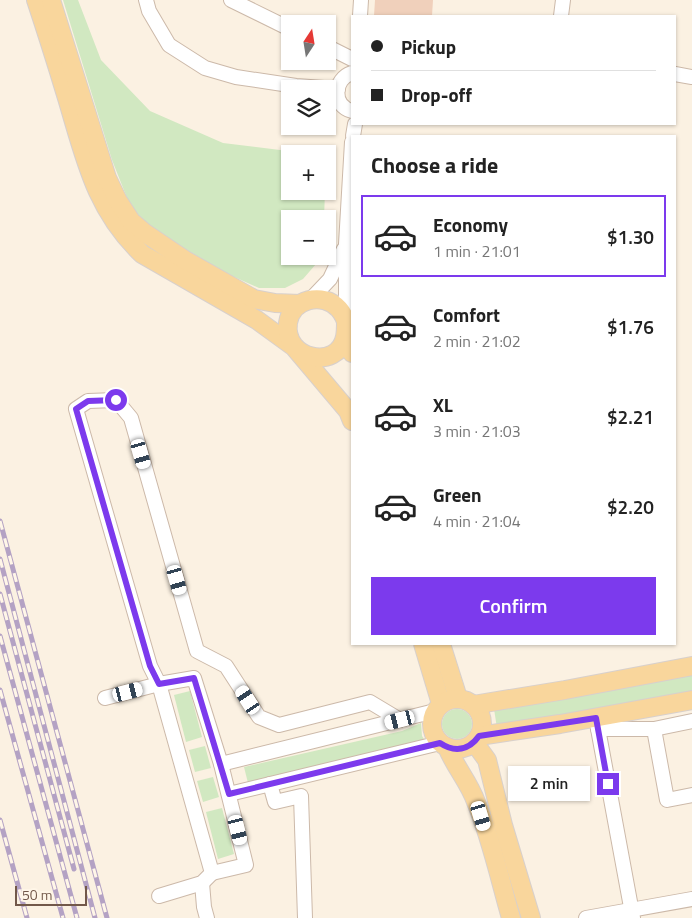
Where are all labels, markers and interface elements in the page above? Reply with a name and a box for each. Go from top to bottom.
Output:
north arrow [281,15,336,70]
map controls [281,15,336,265]
text: Pickup [401,32,456,61]
button: layers [281,80,336,135]
text: Drop-off [401,80,472,109]
button: + [281,145,336,200]
text: Choose a ride [371,148,498,182]
button: − [281,210,336,265]
text: Economy [433,210,508,239]
icon: car [373,214,418,259]
text: $1.30 [607,222,654,251]
text: 1 min · 21:01 [433,239,521,263]
text: Comfort [433,300,500,329]
icon: car [373,304,418,349]
text: $1.76 [607,312,654,341]
text: 2 min · 21:02 [433,329,521,353]
route start [105,389,127,411]
text: XL [433,390,453,419]
icon: car [373,394,418,439]
text: $2.21 [607,402,654,431]
text: 3 min · 21:03 [433,419,521,443]
car [129,438,152,470]
text: Green [433,480,482,509]
icon: car [373,484,418,529]
text: $2.20 [607,492,654,521]
text: 4 min · 21:04 [433,509,521,533]
car [165,564,188,596]
button: Confirm [371,577,656,635]
car [111,681,144,703]
car [233,683,262,717]
car [383,709,416,731]
callout: 2 min [508,766,590,802]
text: 2 min [530,771,568,795]
route end [597,773,619,795]
car [469,799,492,833]
car [227,814,248,846]
scale bar [15,883,88,906]
text: 50 m [22,884,52,905]

